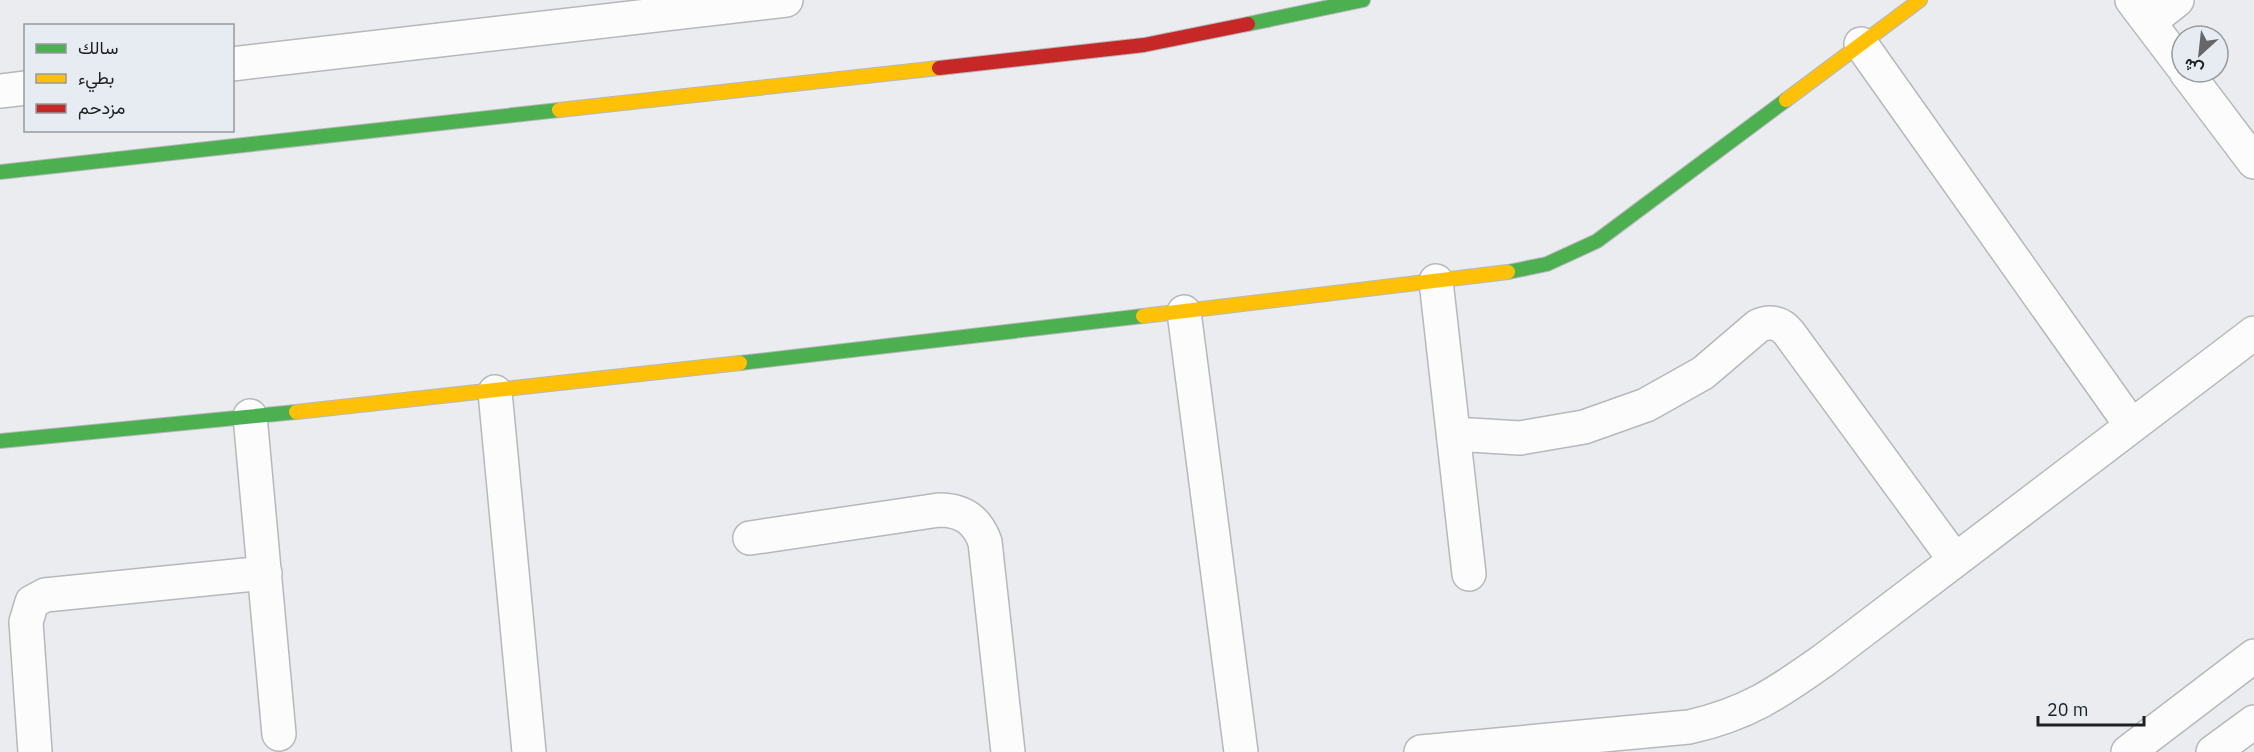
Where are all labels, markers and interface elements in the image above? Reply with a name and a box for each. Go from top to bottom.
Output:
legend [24,24,234,132]
north arrow [2170,24,2230,84]
text: سالك [78,36,118,59]
text: ش [2180,54,2206,81]
text: بطيء [78,66,114,93]
text: مزدحم [78,96,125,120]
scale bar [2038,689,2144,727]
text: 20 m [2047,698,2089,721]

